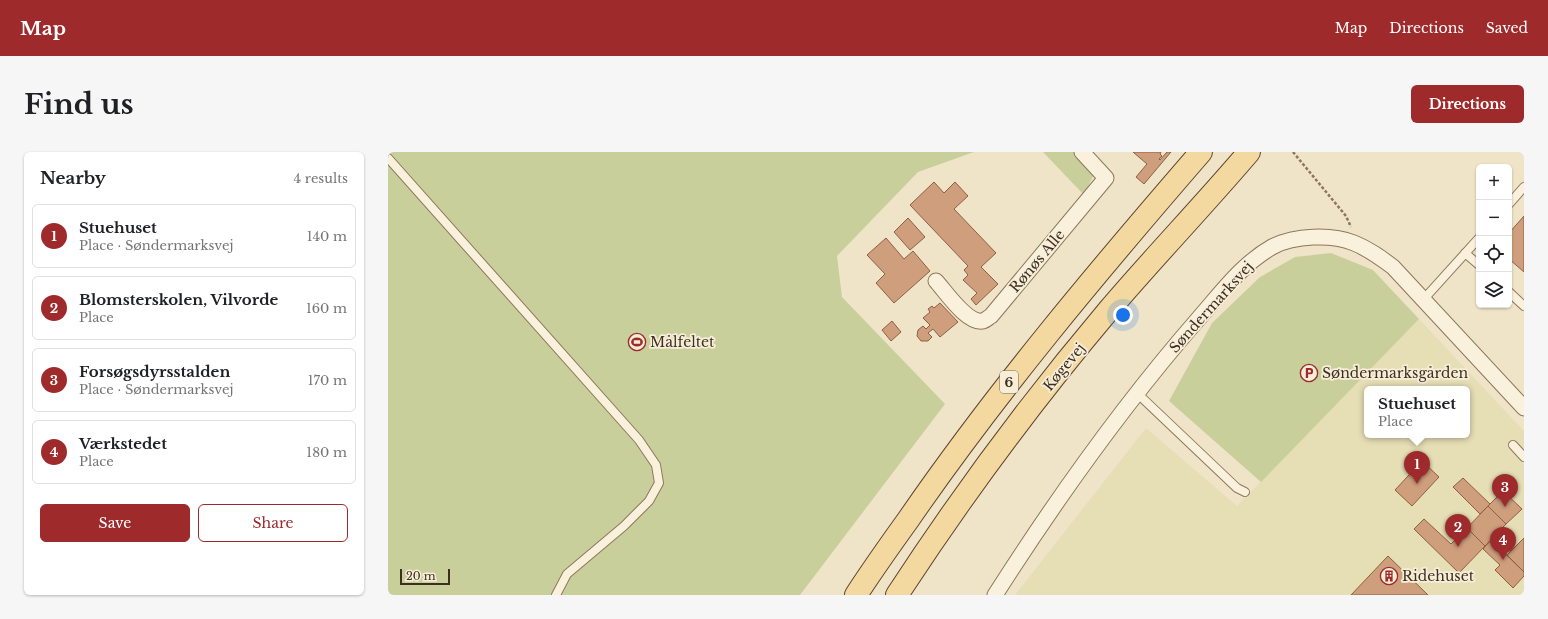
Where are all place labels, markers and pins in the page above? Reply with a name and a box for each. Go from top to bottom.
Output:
sports icon: Målfeltet [627,332,647,352]
place label: Målfeltet [650,333,715,351]
parking icon: Søndermarksgården [1299,363,1319,383]
place label: Søndermarksgården [1322,364,1469,382]
pin: 1 [1404,451,1430,484]
pin: 3 [1492,474,1518,507]
pin: 2 [1445,514,1471,547]
pin: 4 [1490,527,1516,560]
building icon: Ridehuset [1379,566,1399,586]
place label: Ridehuset [1402,567,1475,585]

